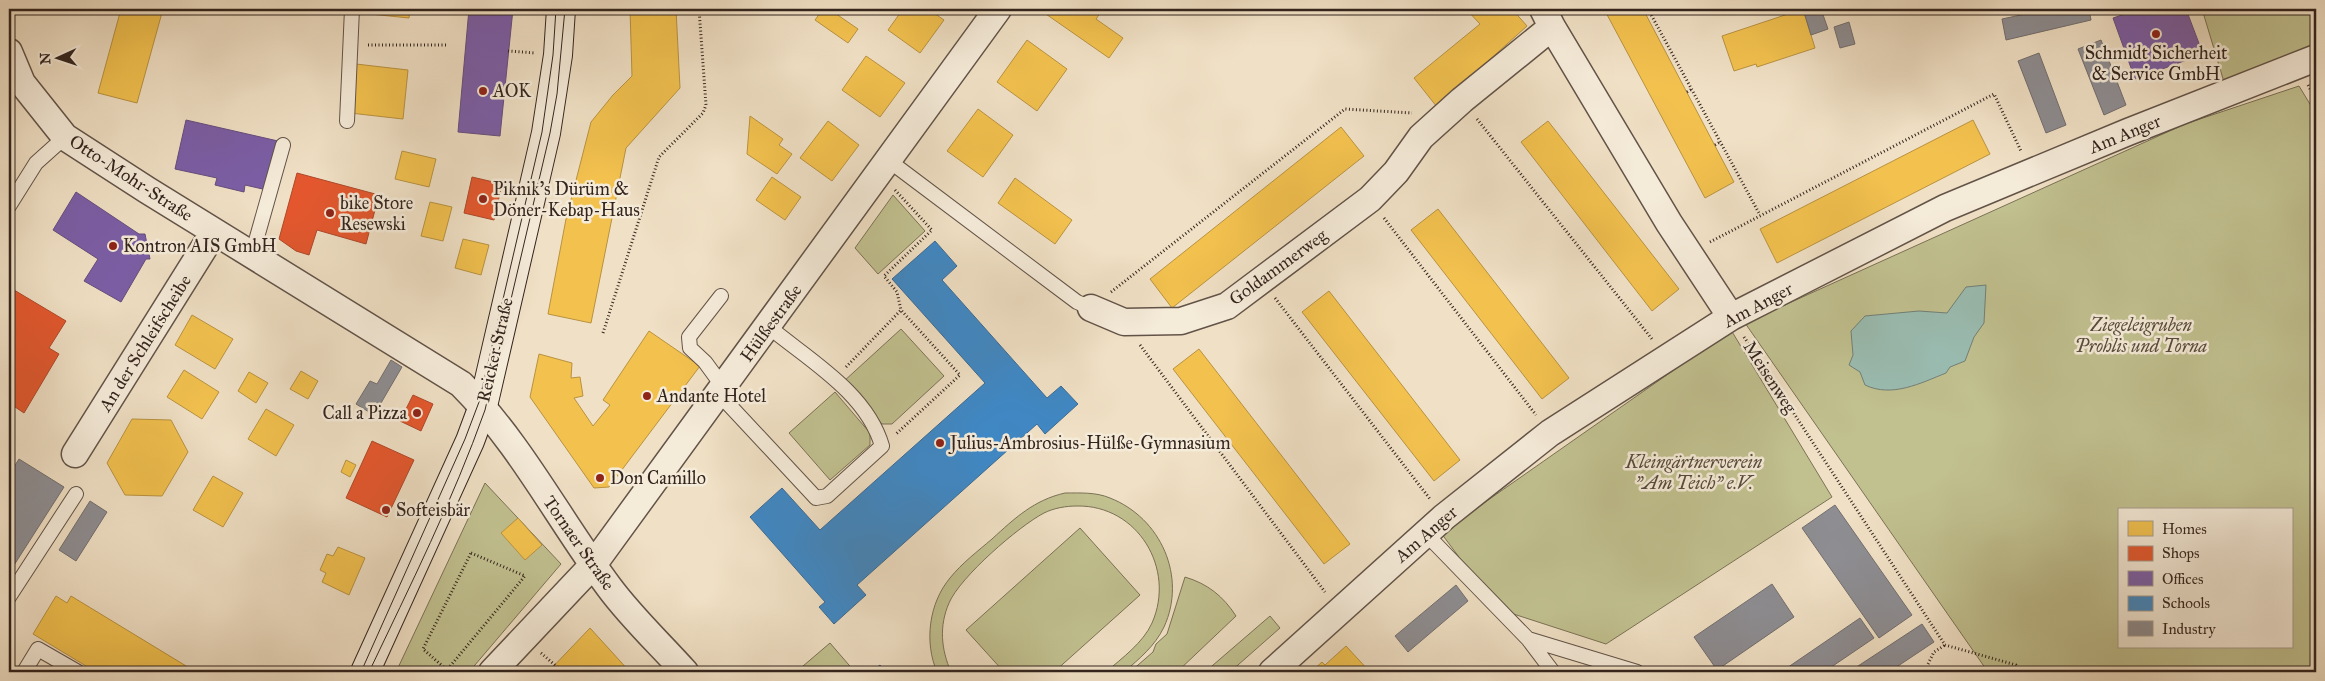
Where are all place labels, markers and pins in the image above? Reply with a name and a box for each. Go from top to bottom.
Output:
marker: Schmidt Sicherheit & Service GmbH [2150,28,2162,40]
place label: Schmidt Sicherheit & Service GmbH [2085,42,2228,85]
place label: AOK [492,80,532,102]
marker: AOK [477,85,489,97]
place label: Piknik's Dürüm & Döner-Kebap-Haus [493,178,640,221]
place label: bike Store Resewski [340,192,413,235]
marker: Piknik's Dürüm & Döner-Kebap-Haus [477,193,489,205]
marker: bike Store Resewski [324,207,336,219]
place label: Kontron AIS GmbH [123,235,277,257]
marker: Kontron AIS GmbH [107,240,119,252]
place label: Andante Hotel [656,385,766,407]
marker: Andante Hotel [641,390,653,402]
place label: Call a Pizza [323,402,407,424]
marker: Call a Pizza [411,407,423,419]
place label: Julius-Ambrosius-Hülße-Gymnasium [948,432,1231,455]
marker: Julius-Ambrosius-Hülße-Gymnasium [934,437,946,449]
place label: Don Camillo [610,467,706,489]
marker: Don Camillo [594,472,606,484]
place label: Softeisbär [396,499,470,521]
marker: Softeisbär [380,504,392,516]

